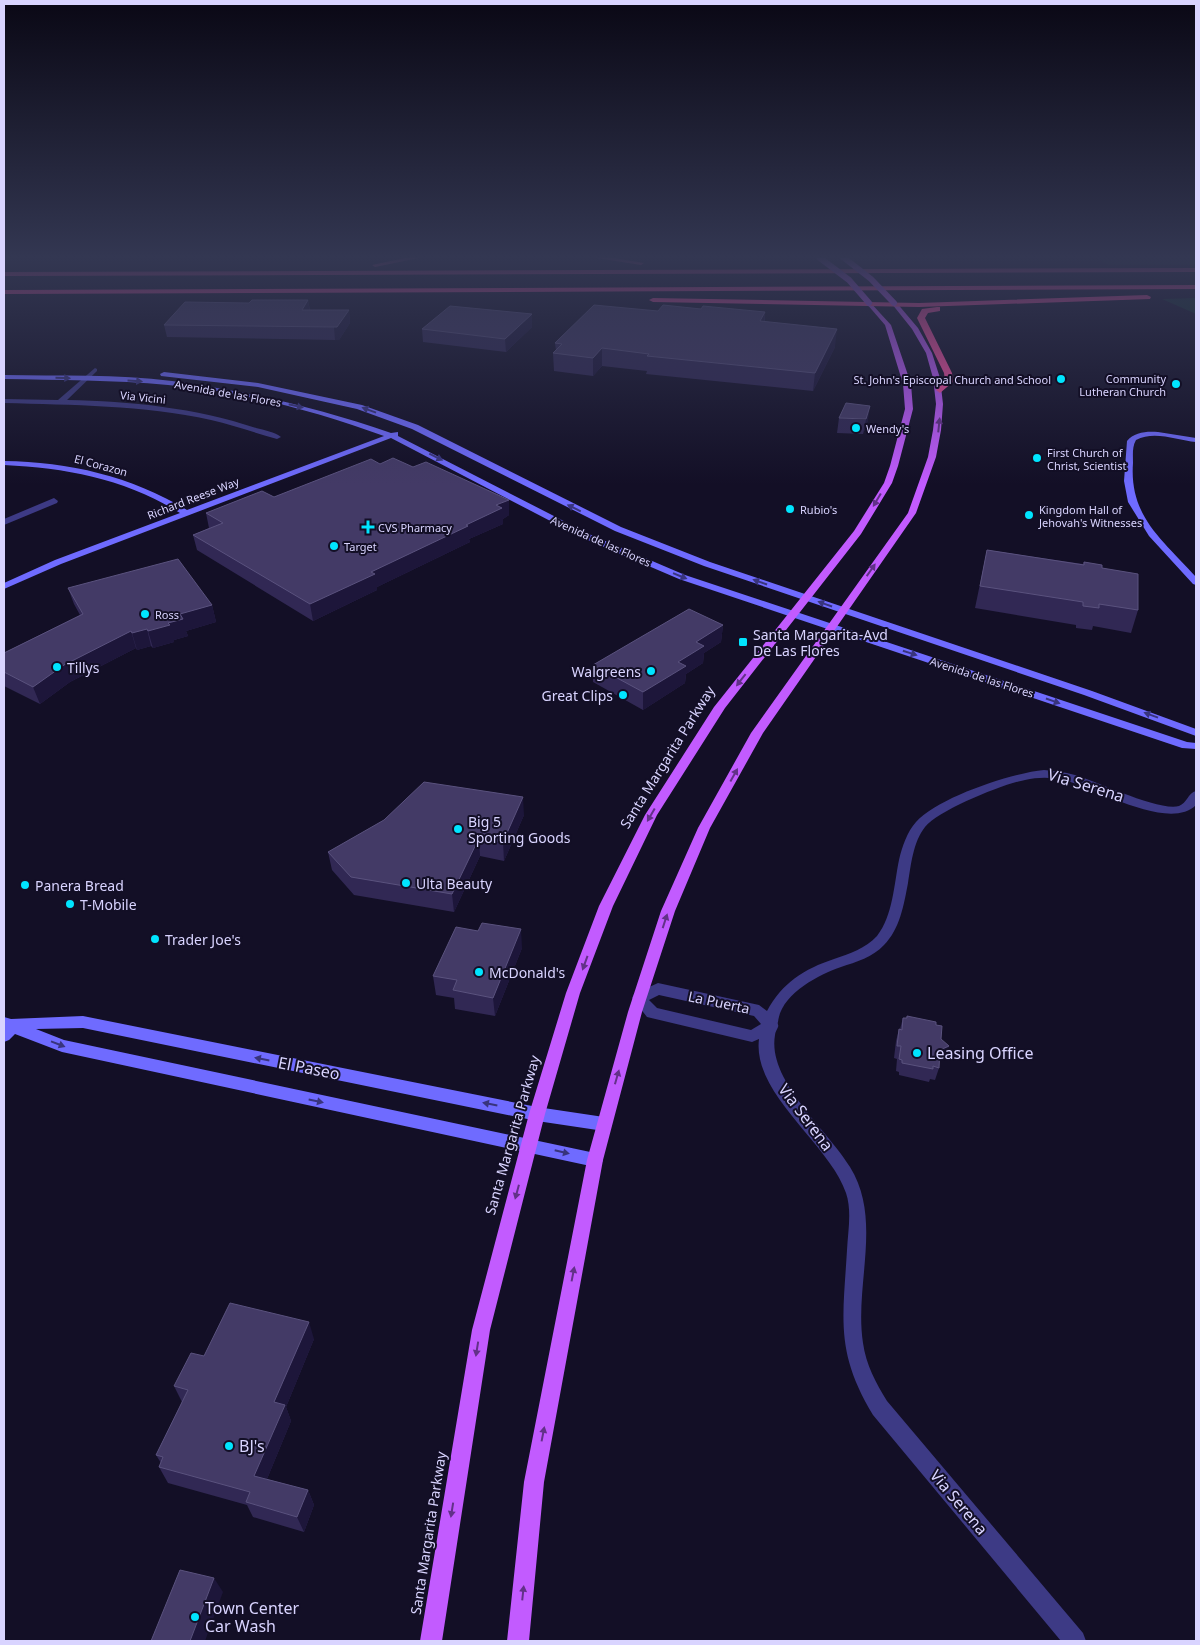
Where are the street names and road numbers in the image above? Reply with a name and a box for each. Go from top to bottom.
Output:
street label: Avenida de las Flores [173,376,283,410]
street label: Via Vicini [120,387,166,407]
street label: El Corazon [73,451,129,479]
street label: Richard Reese Way [145,473,241,522]
street label: Avenida de las Flores [549,512,653,570]
street label: Avenida de las Flores [928,653,1036,701]
street label: Santa Margarita Parkway [615,681,719,832]
street label: Via Serena [1045,763,1127,807]
street label: La Puerta [686,986,752,1018]
street label: El Paseo [276,1051,342,1085]
street label: Santa Margarita Parkway [480,1052,544,1217]
street label: Via Serena [773,1079,839,1155]
street label: Santa Margarita Parkway [406,1449,450,1616]
street label: Via Serena [925,1465,993,1539]

